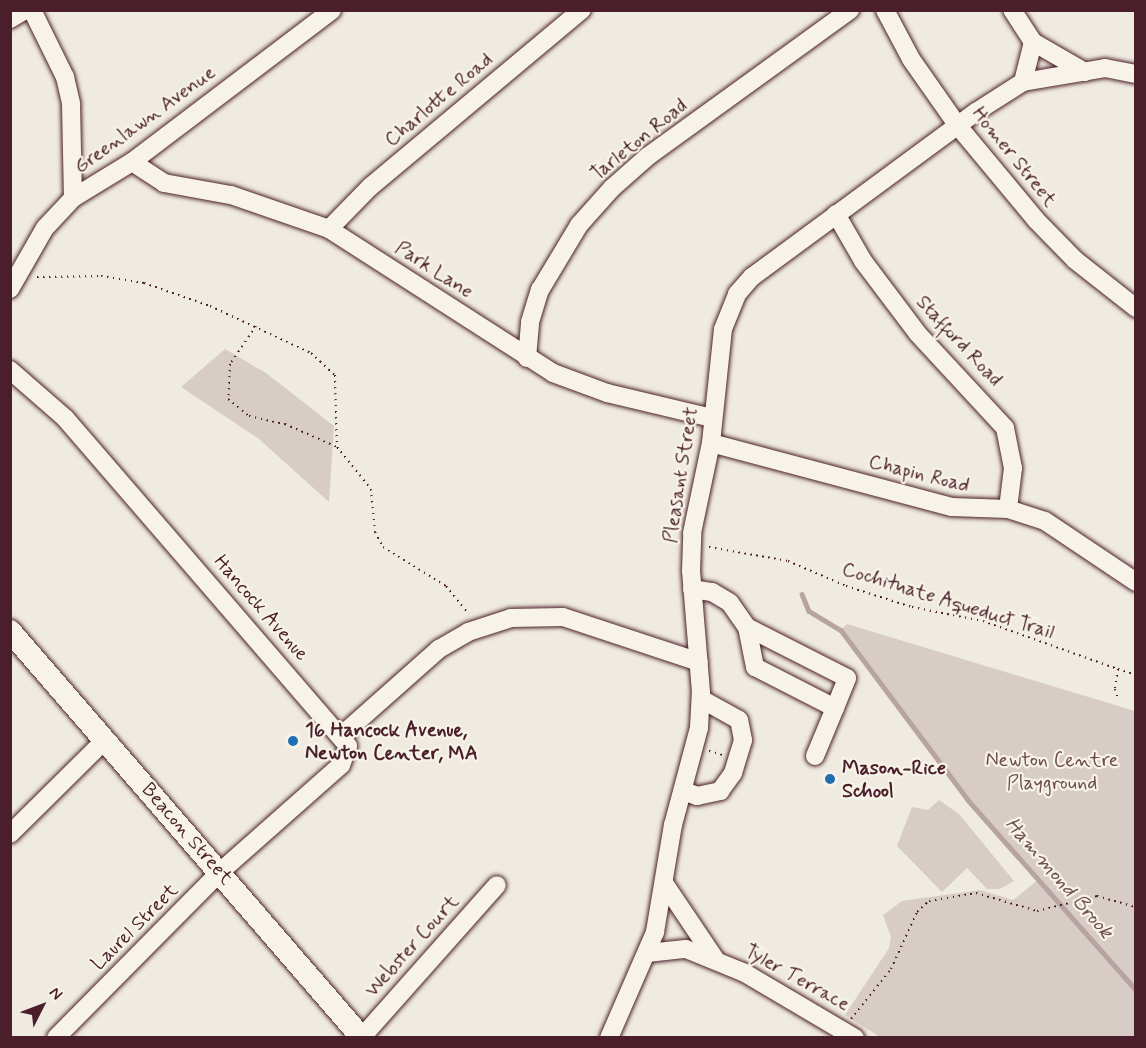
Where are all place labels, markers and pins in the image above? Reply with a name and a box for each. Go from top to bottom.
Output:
place label: 16 Hancock Avenue, Newton Center, MA [305,718,475,765]
marker: 16 Hancock Avenue, Newton Center, MA [286,734,300,748]
place label: Mason-Rice School [842,756,946,803]
marker: Mason-Rice School [823,772,837,786]

